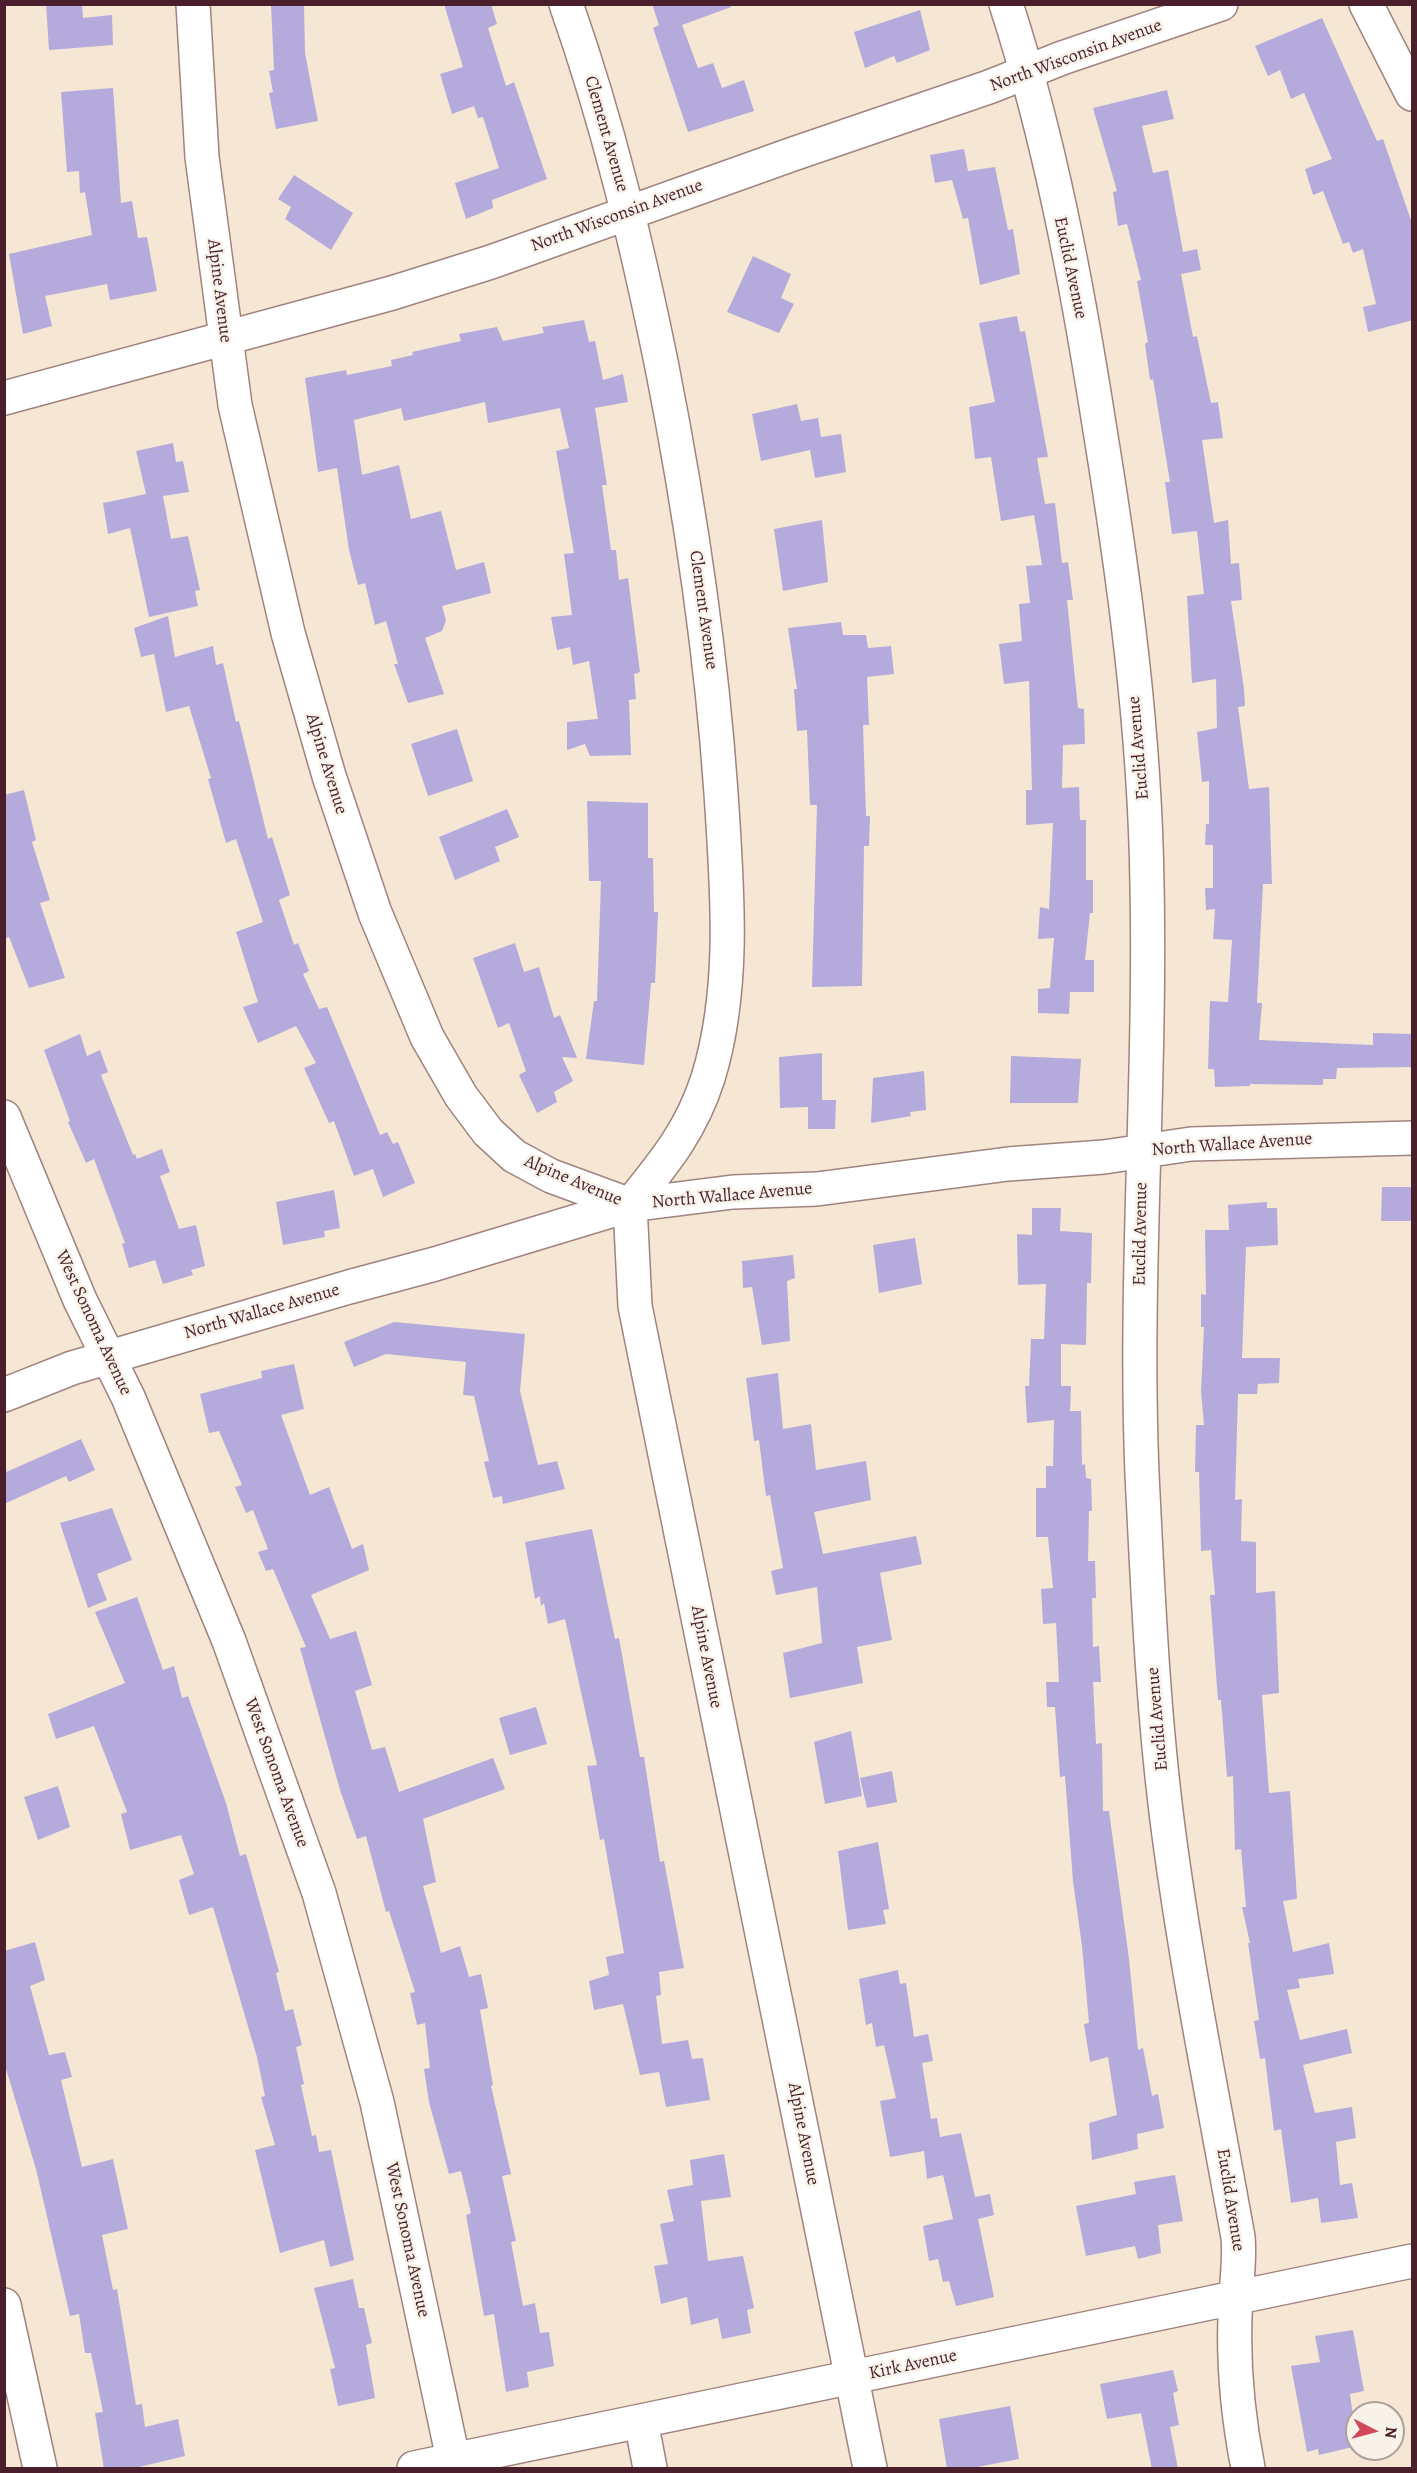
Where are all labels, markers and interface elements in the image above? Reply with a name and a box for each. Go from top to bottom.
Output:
street label: North Wisconsin Avenue [987,15,1165,97]
street label: Clement Avenue [579,73,633,195]
street label: North Wisconsin Avenue [528,175,706,257]
street label: Euclid Avenue [1049,215,1091,321]
street label: Alpine Avenue [202,238,236,344]
street label: Clement Avenue [684,549,722,671]
street label: Euclid Avenue [1124,695,1154,801]
street label: Alpine Avenue [300,711,352,817]
street label: North Wallace Avenue [1151,1129,1313,1161]
street label: Alpine Avenue [521,1151,625,1211]
street label: North Wallace Avenue [651,1178,813,1214]
street label: Euclid Avenue [1129,1182,1153,1286]
street label: West Sonoma Avenue [50,1247,136,1399]
street label: North Wallace Avenue [182,1279,342,1345]
street label: Alpine Avenue [685,1604,727,1710]
street label: Euclid Avenue [1143,1666,1173,1772]
street label: West Sonoma Avenue [239,1695,313,1851]
street label: Alpine Avenue [782,2081,824,2187]
street label: Euclid Avenue [1211,2147,1249,2253]
street label: West Sonoma Avenue [380,2161,434,2319]
street label: Kirk Avenue [867,2345,959,2385]
north arrow [1345,2401,1405,2461]
text: N [1379,2426,1402,2440]

